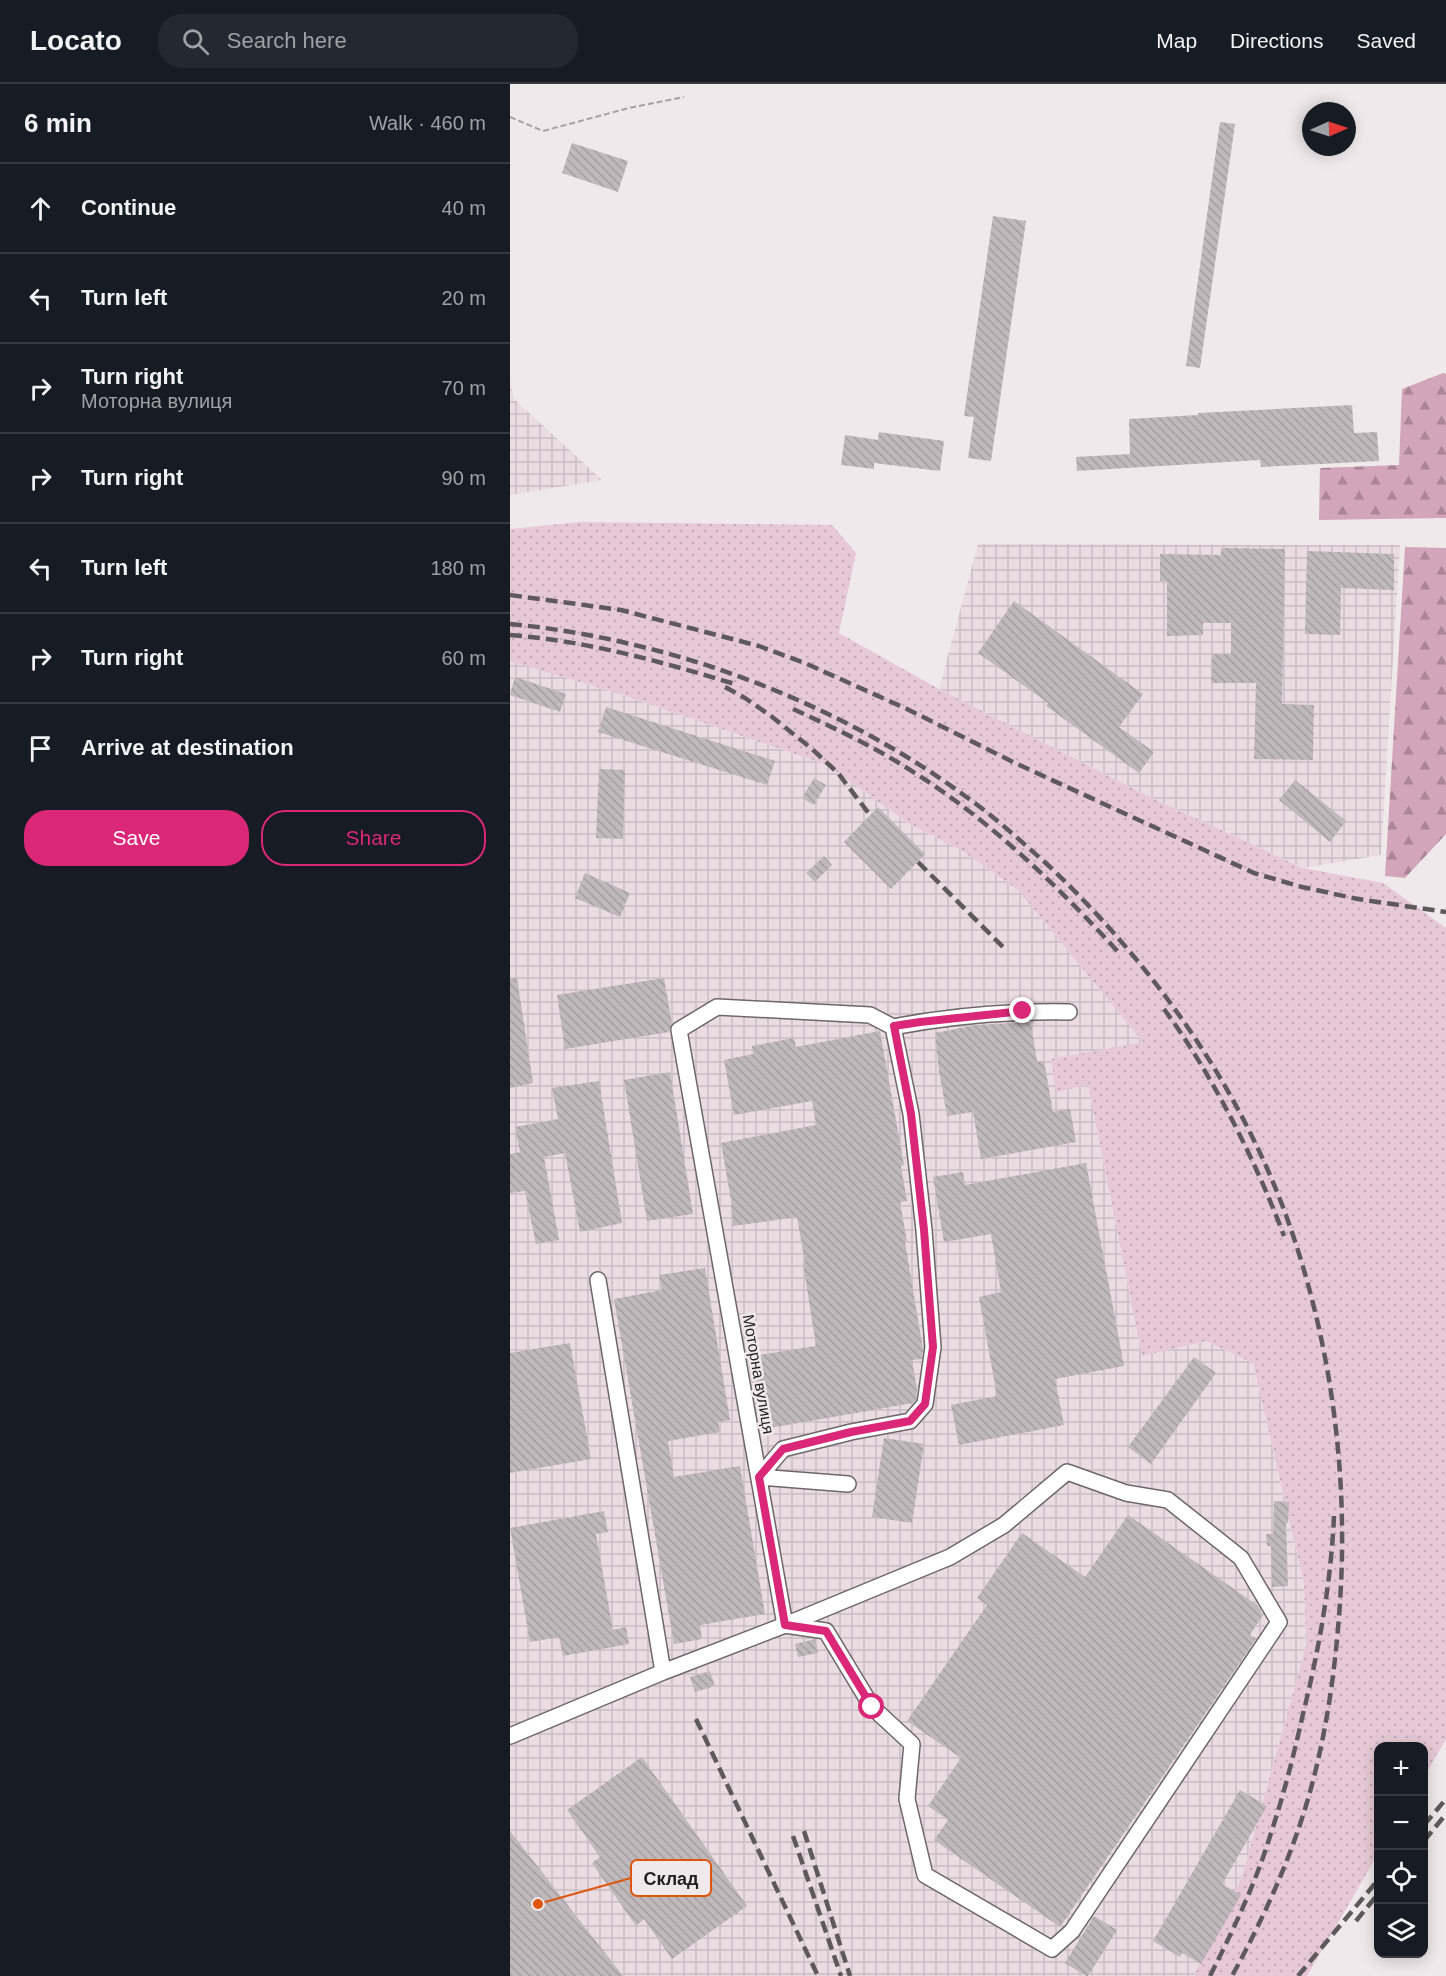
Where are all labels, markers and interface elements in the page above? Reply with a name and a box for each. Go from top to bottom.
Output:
search box [158,14,578,68]
text: Locato [30,25,122,56]
icon: search [179,25,212,58]
text: Search here [227,28,347,53]
text: Map [1156,29,1197,52]
text: Directions [1230,29,1323,52]
text: Saved [1356,29,1416,52]
north arrow [1302,102,1356,156]
text: 6 min [24,108,92,138]
text: Walk · 460 m [369,112,486,134]
icon: ahead [24,192,57,225]
text: Continue [81,195,176,220]
text: 40 m [442,197,486,219]
icon: left [24,282,57,315]
text: Turn left [81,285,167,310]
text: 20 m [442,287,486,309]
text: Turn right [81,364,183,389]
icon: right [24,372,57,405]
text: 70 m [442,377,486,399]
text: Моторна вулиця [81,390,232,412]
icon: right [24,462,57,495]
text: Turn right [81,465,183,490]
text: 90 m [442,467,486,489]
icon: left [24,552,57,585]
text: Turn left [81,555,167,580]
text: 180 m [430,557,486,579]
icon: right [24,642,57,675]
text: Turn right [81,645,183,670]
text: 60 m [442,647,486,669]
icon: arrive [24,732,57,765]
text: Arrive at destination [81,735,294,760]
button: Save [24,810,249,866]
button: Share [261,810,486,866]
route end [1009,997,1035,1023]
street label: Моторна вулиця [740,1313,777,1435]
route start [858,1693,884,1719]
map controls [1374,1742,1428,1958]
button: + [1374,1742,1428,1796]
button: − [1374,1796,1428,1850]
button: locate [1374,1850,1428,1904]
callout: Склад [631,1860,711,1896]
text: Склад [643,1869,699,1889]
button: layers [1374,1904,1428,1958]

